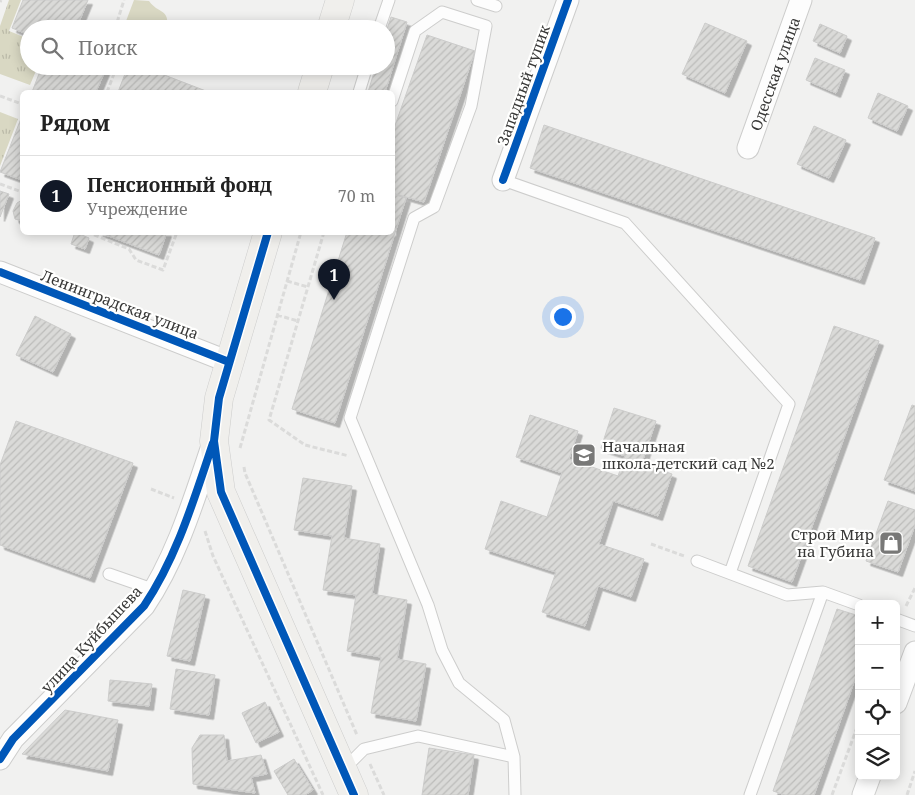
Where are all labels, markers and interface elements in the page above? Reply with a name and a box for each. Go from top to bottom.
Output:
street label: Одесская улица [745,14,804,133]
search box [20,20,395,75]
street label: Западный тупик [492,22,554,148]
icon: search [38,34,66,62]
text: Поиск [78,35,137,61]
text: Рядом [40,109,110,137]
text: Пенсионный фонд [87,172,272,198]
text: 1 [51,185,61,207]
text: 70 m [338,185,375,207]
text: Учреждение [87,198,188,220]
pin: 1 [318,259,350,300]
street label: Ленинградская улица [38,265,202,343]
your location [550,304,576,330]
place label: Начальная школа-детский сад №2 [602,436,775,473]
school or university icon: Начальная школа-детский сад №2 [571,442,597,468]
place label: Строй Мир на Губина [791,524,874,561]
shop icon: Строй Мир на Губина [878,530,904,556]
street label: улица Куйбышева [36,581,146,697]
map controls [855,600,900,780]
button: + [855,600,900,645]
button: − [855,645,900,690]
button: locate [855,690,900,735]
button: layers [855,735,900,780]

